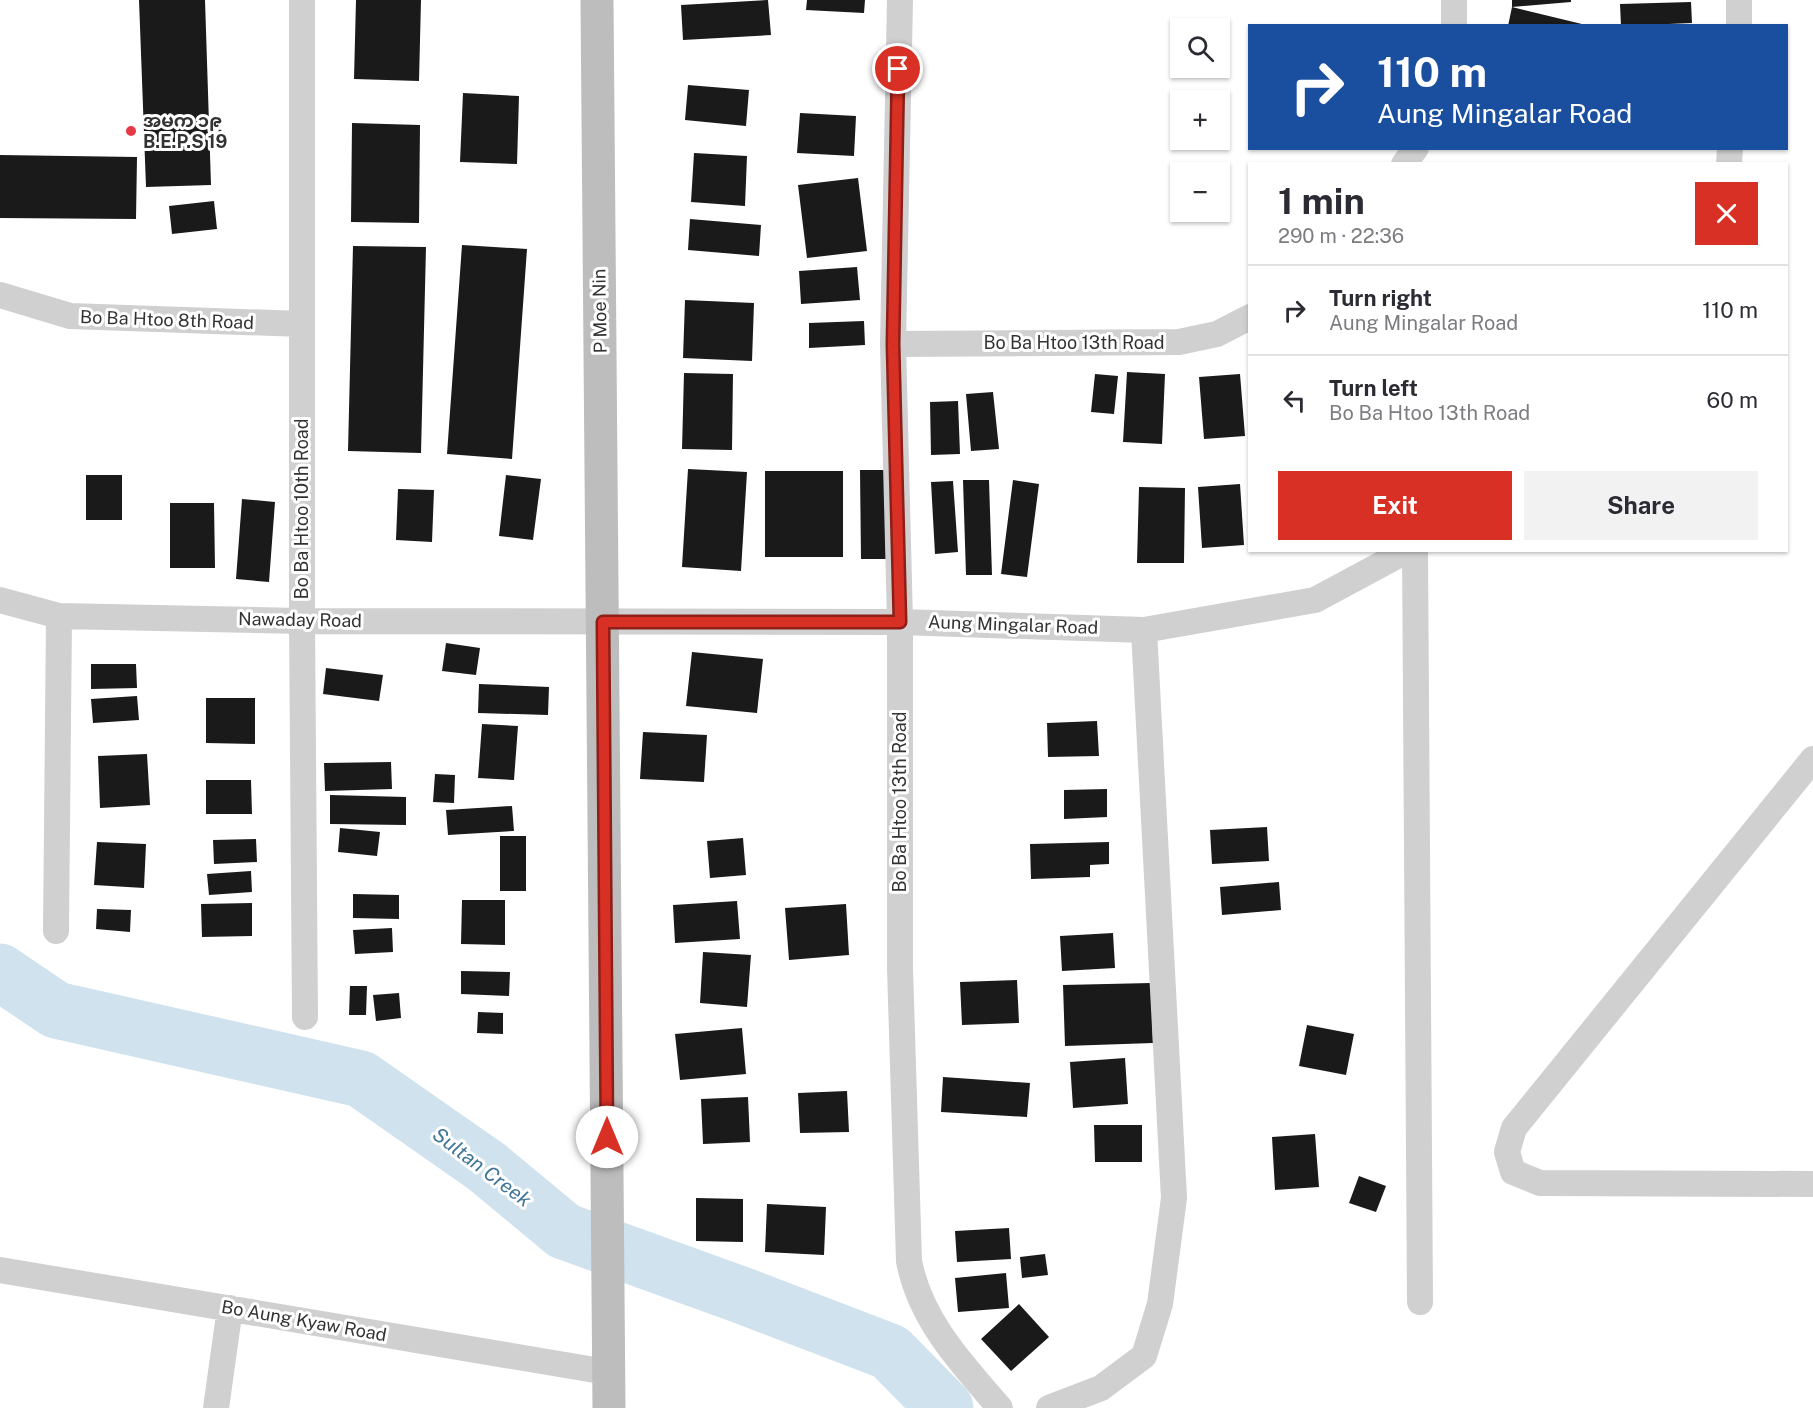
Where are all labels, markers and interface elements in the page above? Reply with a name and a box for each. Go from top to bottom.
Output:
map controls [1170,18,1230,222]
button: search [1170,18,1230,78]
pin [872,43,923,94]
text: 110 m [1377,47,1487,96]
icon: right [1278,48,1356,126]
icon: arrive [881,52,914,85]
button: + [1170,90,1230,150]
text: Aung Mingalar Road [1377,97,1632,129]
place label: အမက ၁၉ B.E.P.S 19 [143,110,227,152]
marker: အမက ၁၉ B.E.P.S 19 [124,124,138,138]
button: − [1170,162,1230,222]
text: 1 min [1278,180,1365,222]
button: close [1695,182,1758,245]
text: 290 m · 22:36 [1278,224,1404,248]
street label: P Moe Nin [588,268,611,354]
text: Turn right [1329,285,1432,311]
icon: right [1278,294,1311,327]
text: 110 m [1702,297,1758,323]
street label: Bo Ba Htoo 8th Road [80,306,254,333]
text: Aung Mingalar Road [1329,311,1518,335]
street label: Bo Ba Htoo 13th Road [983,332,1165,353]
text: Turn left [1329,375,1418,401]
icon: left [1278,384,1311,417]
text: 60 m [1707,387,1758,413]
text: Bo Ba Htoo 13th Road [1329,401,1530,425]
street label: Bo Ba Htoo 10th Road [291,419,312,599]
button: Exit [1278,471,1512,540]
button: Share [1524,471,1758,540]
street label: Nawaday Road [238,608,362,631]
street label: Aung Mingalar Road [928,611,1098,638]
street label: Bo Ba Htoo 13th Road [889,711,910,893]
position arrow [575,1105,639,1169]
water label: Sultan Creek [428,1122,536,1212]
street label: Bo Aung Kyaw Road [220,1296,388,1345]

